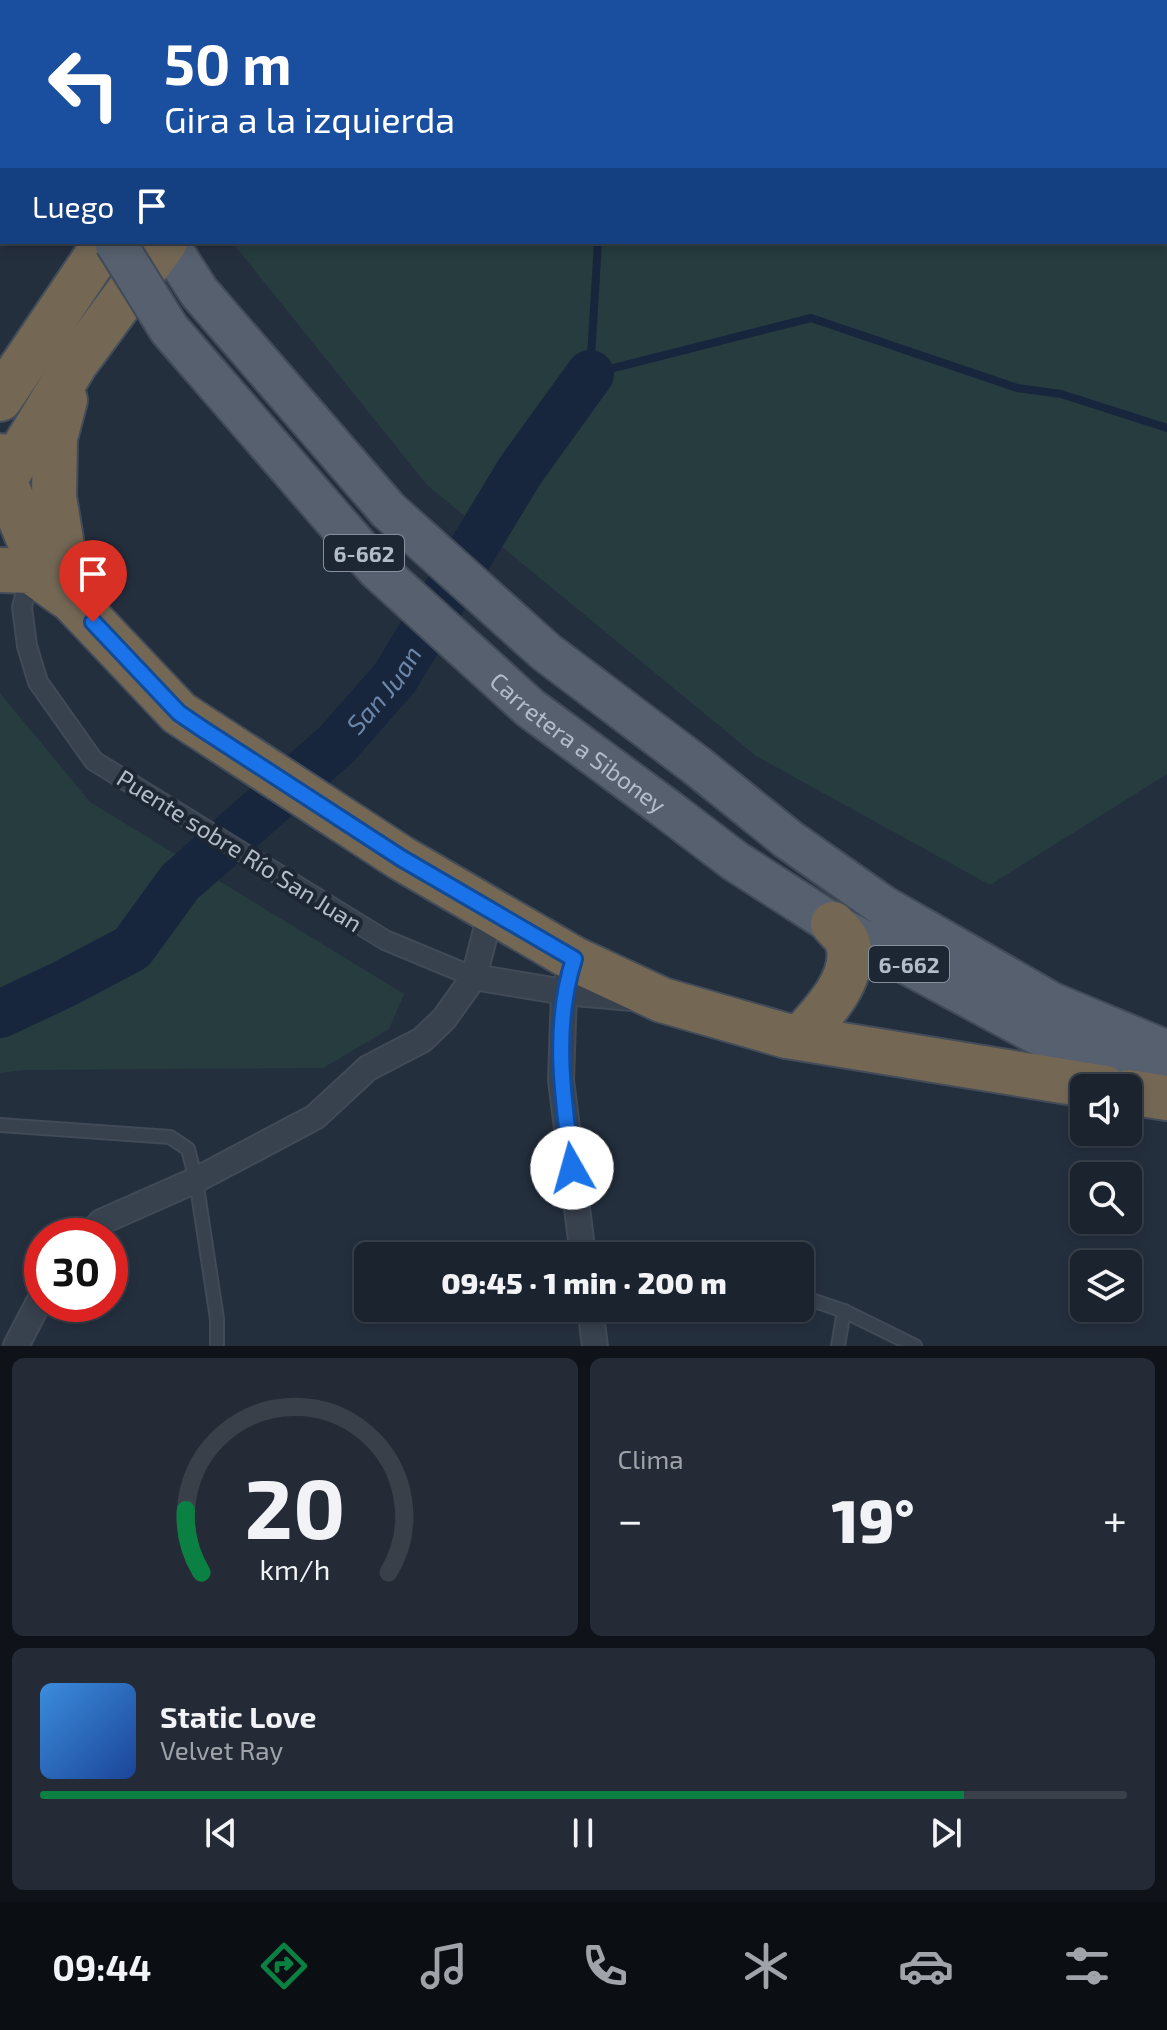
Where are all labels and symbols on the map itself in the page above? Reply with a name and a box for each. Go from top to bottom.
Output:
road number: 6-662 [324,535,404,571]
pin [59,540,127,622]
water label: San Juan [339,640,427,739]
street label: Carretera a Siboney [485,665,672,819]
street label: Puente sobre Río San Juan [112,763,368,937]
road number: 6-662 [869,946,949,982]
position arrow [530,1126,614,1210]
speed limit sign: 30 [24,1218,128,1322]

